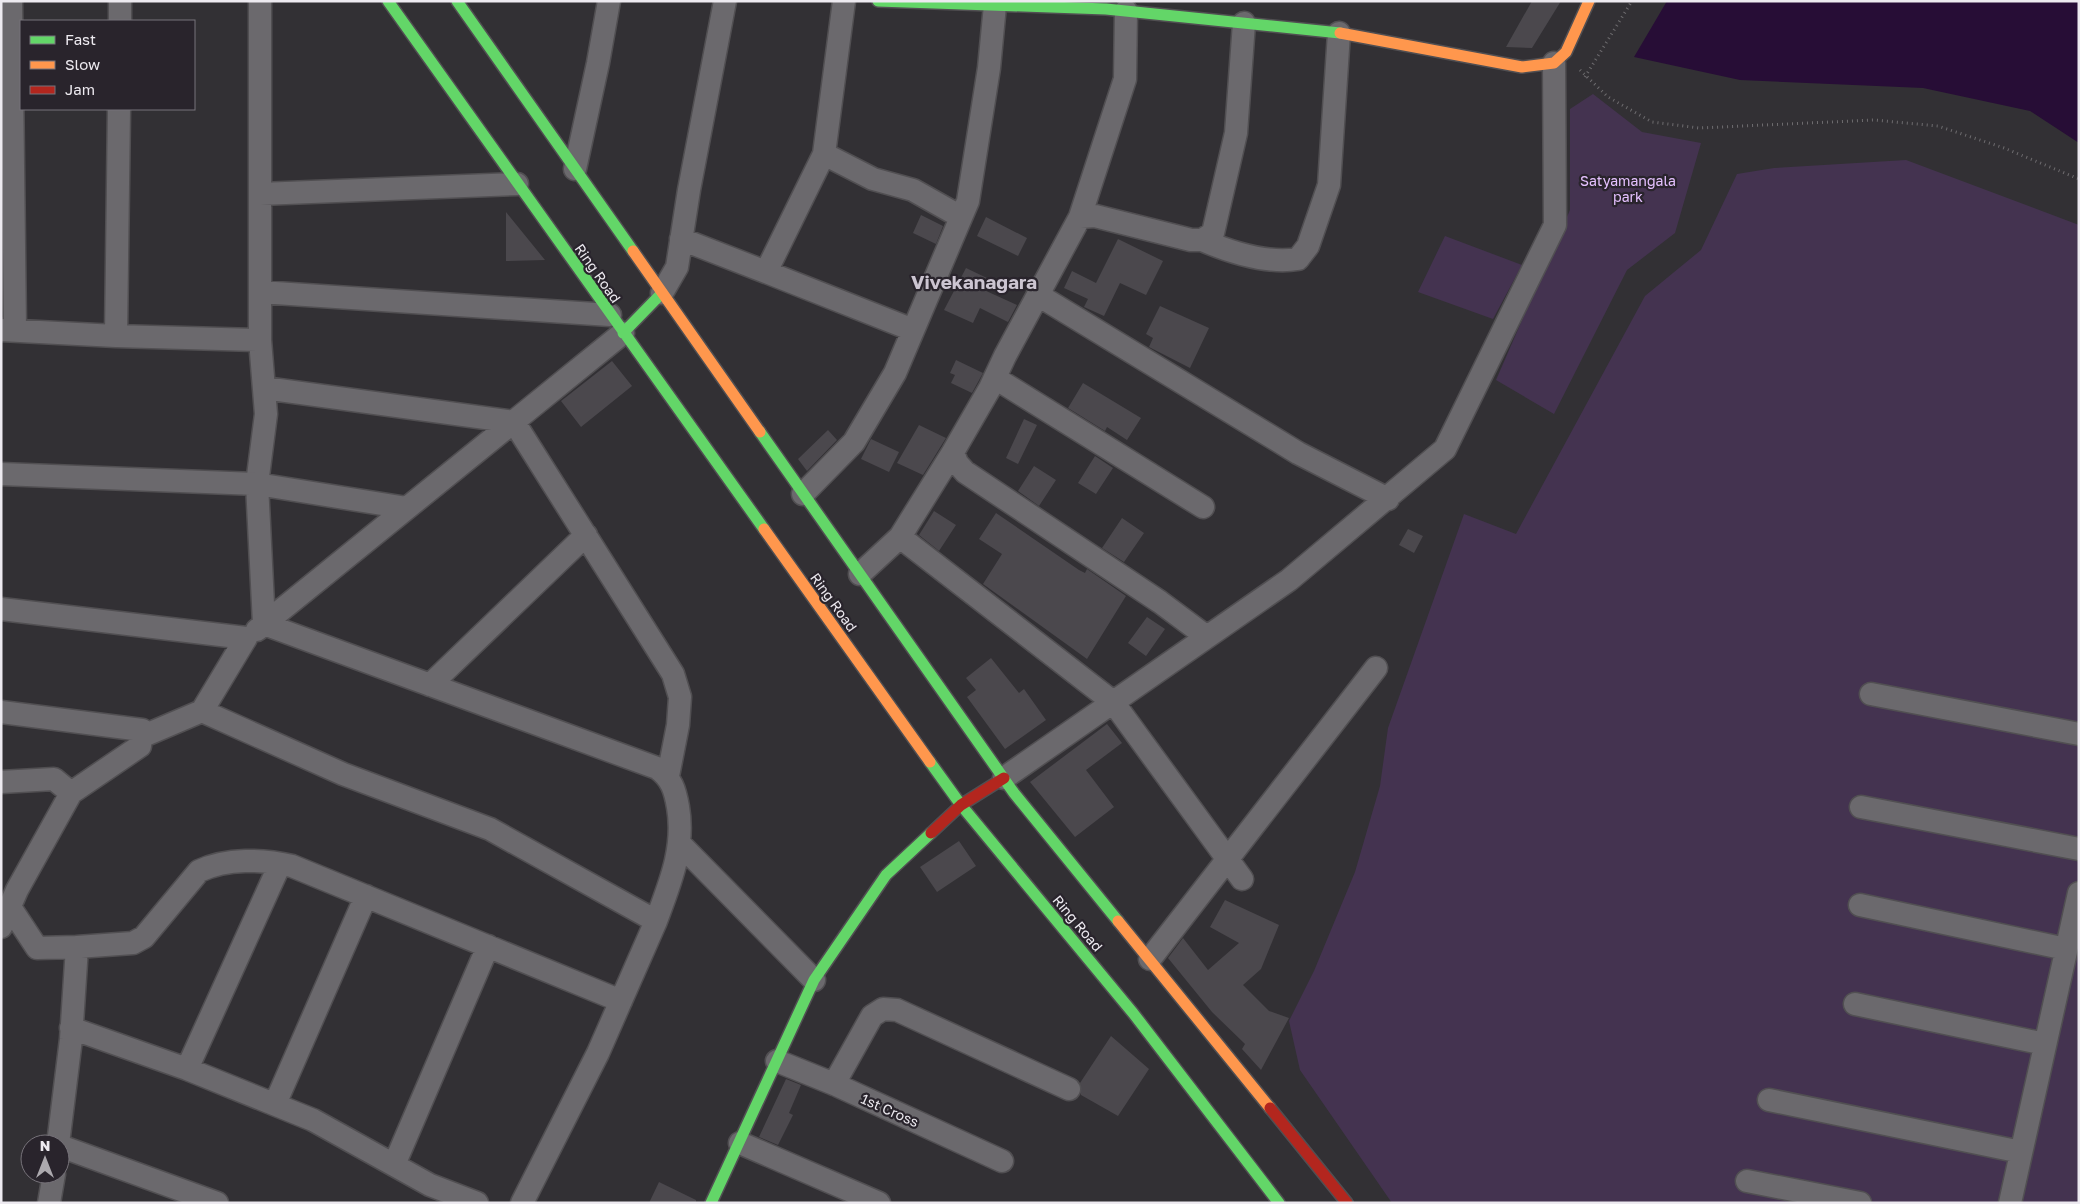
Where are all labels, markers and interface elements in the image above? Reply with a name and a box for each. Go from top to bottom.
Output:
legend [20,20,195,110]
text: Fast [65,30,96,48]
text: Slow [65,55,100,73]
text: Jam [65,80,95,98]
park label: Satyamangala park [1580,172,1676,205]
street label: Ring Road [571,240,625,306]
district label: Vivekanagara [911,270,1037,293]
street label: Ring Road [807,569,861,635]
street label: Ring Road [1050,891,1106,955]
street label: 1st Cross [859,1090,921,1130]
north arrow [20,1134,70,1184]
text: N [40,1137,50,1154]

